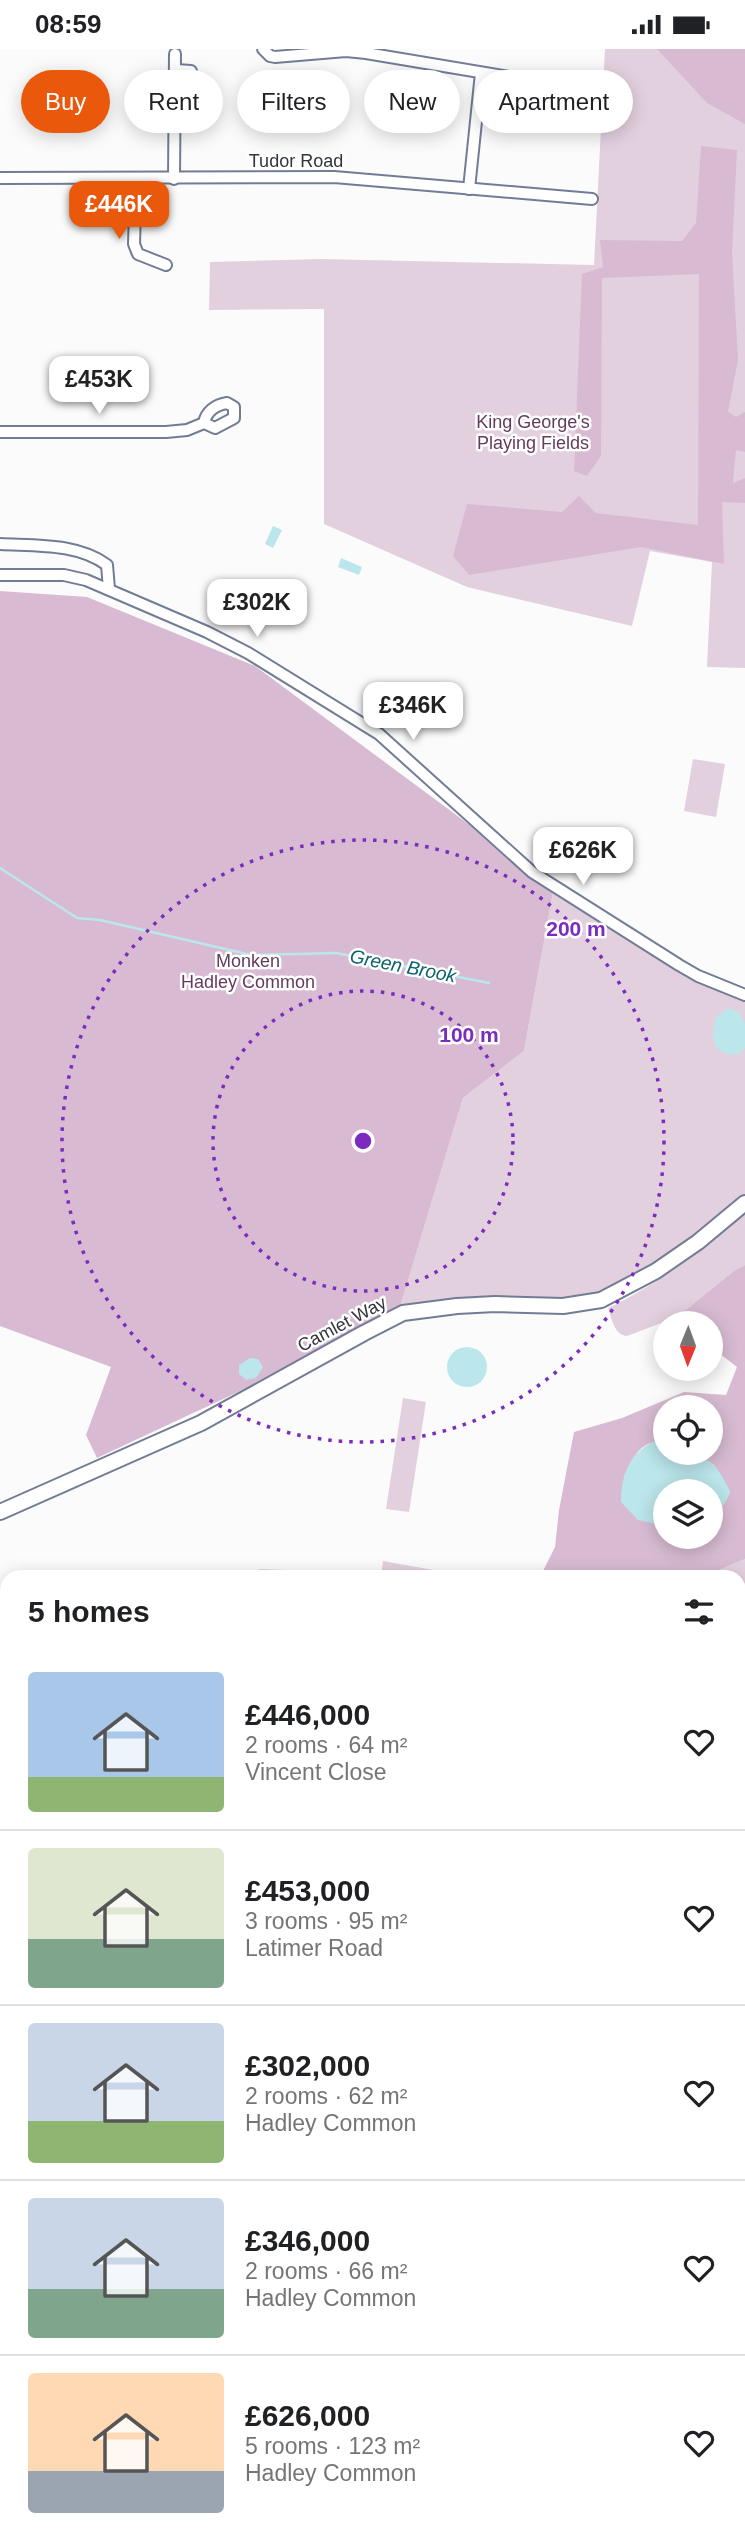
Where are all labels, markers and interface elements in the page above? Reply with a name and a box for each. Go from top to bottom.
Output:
text: 08:59 [35,9,102,39]
chip: Buy [21,70,110,133]
chip: Rent [124,70,223,133]
chip: Filters [237,70,350,133]
chip: New [364,70,460,133]
chip: Apartment [474,70,633,133]
street label: Tudor Road [249,151,343,171]
pin: £446K [70,181,168,241]
text: £446K [85,191,153,217]
pin: £453K [50,357,148,416]
text: £453K [65,366,133,392]
park label: King George's Playing Fields [476,412,590,453]
pin: £302K [208,579,306,639]
text: £302K [223,589,291,615]
pin: £346K [364,683,462,742]
text: £346K [379,692,447,718]
pin: £626K [534,827,632,887]
text: £626K [549,837,617,863]
text: 200 m [546,917,606,940]
water label: Green Brook [348,945,459,987]
park label: Monken Hadley Common [181,951,315,992]
text: 100 m [439,1023,499,1046]
centre of rings [351,1129,375,1153]
street label: Camlet Way [294,1292,390,1356]
north arrow [653,1311,723,1381]
map controls [653,1311,723,1549]
button: locate [653,1395,723,1465]
button: layers [653,1479,723,1549]
icon: filters [680,1593,718,1631]
text: 5 homes [28,1595,150,1628]
text: £446,000 [245,1698,370,1731]
icon: home [84,1700,168,1784]
icon: heart [680,1723,718,1761]
text: 2 rooms · 64 m² [245,1732,407,1758]
text: Vincent Close [245,1759,387,1785]
text: £453,000 [245,1874,370,1907]
icon: home [84,1876,168,1960]
icon: heart [680,1899,718,1937]
text: 3 rooms · 95 m² [245,1908,407,1934]
text: Latimer Road [245,1935,383,1961]
text: £302,000 [245,2049,370,2082]
icon: home [84,2051,168,2135]
icon: heart [680,2074,718,2112]
text: 2 rooms · 62 m² [245,2083,407,2109]
text: Hadley Common [245,2110,416,2136]
text: £346,000 [245,2224,370,2257]
icon: home [84,2226,168,2310]
icon: heart [680,2249,718,2287]
text: 2 rooms · 66 m² [245,2258,407,2284]
text: Hadley Common [245,2285,416,2311]
text: £626,000 [245,2399,370,2432]
icon: home [84,2401,168,2485]
icon: heart [680,2424,718,2462]
text: 5 rooms · 123 m² [245,2433,420,2459]
text: Hadley Common [245,2460,416,2486]

